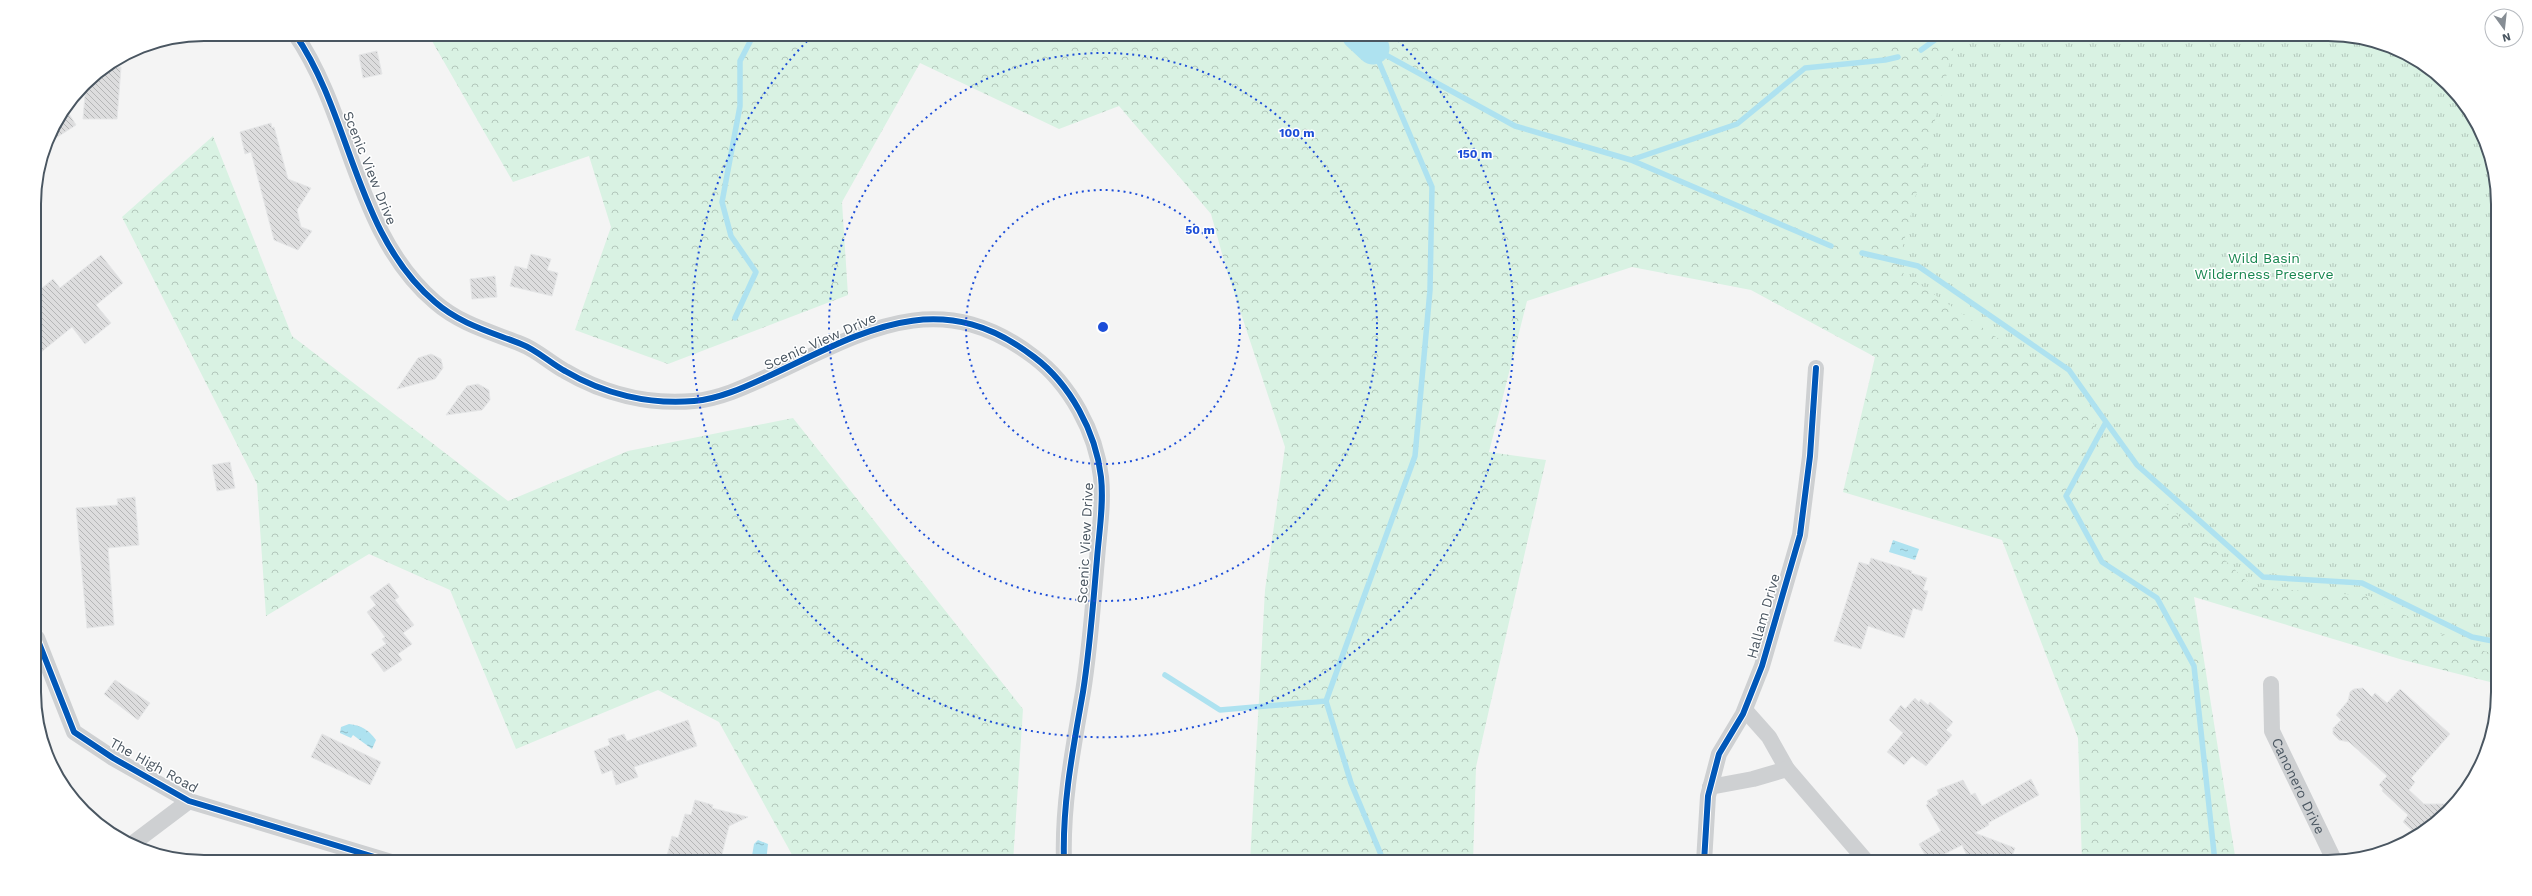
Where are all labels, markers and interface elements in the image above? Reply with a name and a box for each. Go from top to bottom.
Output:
north arrow [2484,8,2524,48]
text: N [2501,30,2512,45]
street label: Scenic View Drive [340,109,400,227]
text: 100 m [1279,126,1315,140]
text: 150 m [1458,147,1492,161]
text: 50 m [1185,223,1215,237]
park label: Wild Basin Wilderness Preserve [2195,250,2333,282]
street label: Scenic View Drive [761,309,879,373]
centre of rings [1096,320,1110,334]
street label: Scenic View Drive [1074,482,1096,604]
street label: Hallam Drive [1743,572,1783,660]
street label: The High Road [107,734,201,796]
street label: Canonero Drive [2268,735,2328,837]

